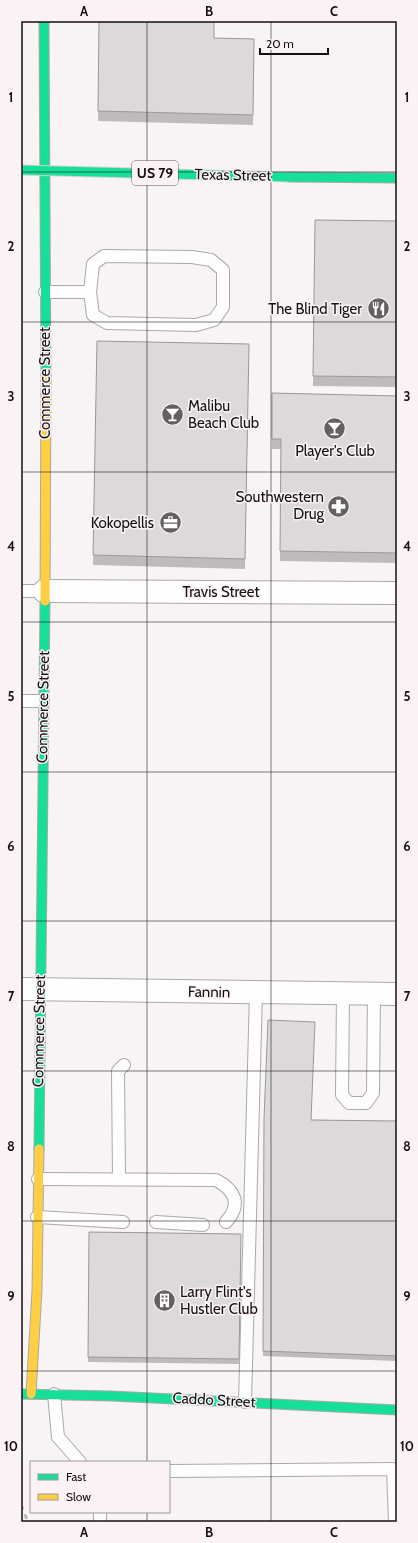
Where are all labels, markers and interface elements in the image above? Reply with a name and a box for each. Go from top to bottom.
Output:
text: A [80,3,89,19]
text: B [205,3,213,19]
text: C [330,3,338,19]
scale bar [260,30,328,56]
text: 20 m [266,36,294,51]
text: 1 [9,89,13,105]
text: 1 [405,89,409,105]
road number: US 79 [132,161,178,185]
street label: Texas Street [194,165,272,185]
text: 2 [8,238,15,254]
text: 2 [404,238,411,254]
restaurant icon: The Blind Tiger [365,296,391,322]
place label: The Blind Tiger [268,300,362,318]
street label: Commerce Street [36,327,54,439]
text: 3 [7,388,15,404]
text: 3 [403,388,411,404]
place label: Malibu Beach Club [188,397,259,432]
bar icon: Malibu Beach Club [159,402,185,428]
bar icon: Player's Club [322,415,348,441]
place label: Player's Club [295,442,375,460]
place label: Southwestern Drug [236,488,325,523]
pharmacy icon: Southwestern Drug [326,493,352,519]
office icon: Kokopellis [157,510,183,536]
place label: Kokopellis [91,514,154,532]
text: 4 [7,538,15,554]
text: 4 [403,538,411,554]
street label: Travis Street [183,583,259,601]
street label: Commerce Street [33,651,53,763]
text: 5 [8,688,15,704]
text: 5 [404,688,411,704]
text: 6 [7,838,15,854]
text: 6 [403,838,411,854]
street label: Commerce Street [29,975,49,1087]
street label: Fannin [188,983,230,1001]
text: 7 [8,988,15,1004]
text: 7 [404,988,411,1004]
text: 8 [7,1138,15,1154]
text: 8 [403,1138,411,1154]
place label: Larry Flint's Hustler Club [180,1283,258,1318]
text: 9 [7,1288,15,1304]
building icon: Larry Flint's Hustler Club [151,1288,177,1314]
text: 9 [403,1288,411,1304]
street label: Caddo Street [172,1389,256,1411]
text: 10 [4,1438,18,1454]
text: 10 [400,1438,414,1454]
legend [30,1461,170,1513]
text: Fast [66,1469,86,1484]
text: Slow [66,1489,91,1504]
text: A [80,1524,89,1540]
text: B [205,1524,213,1540]
text: C [330,1524,338,1540]

